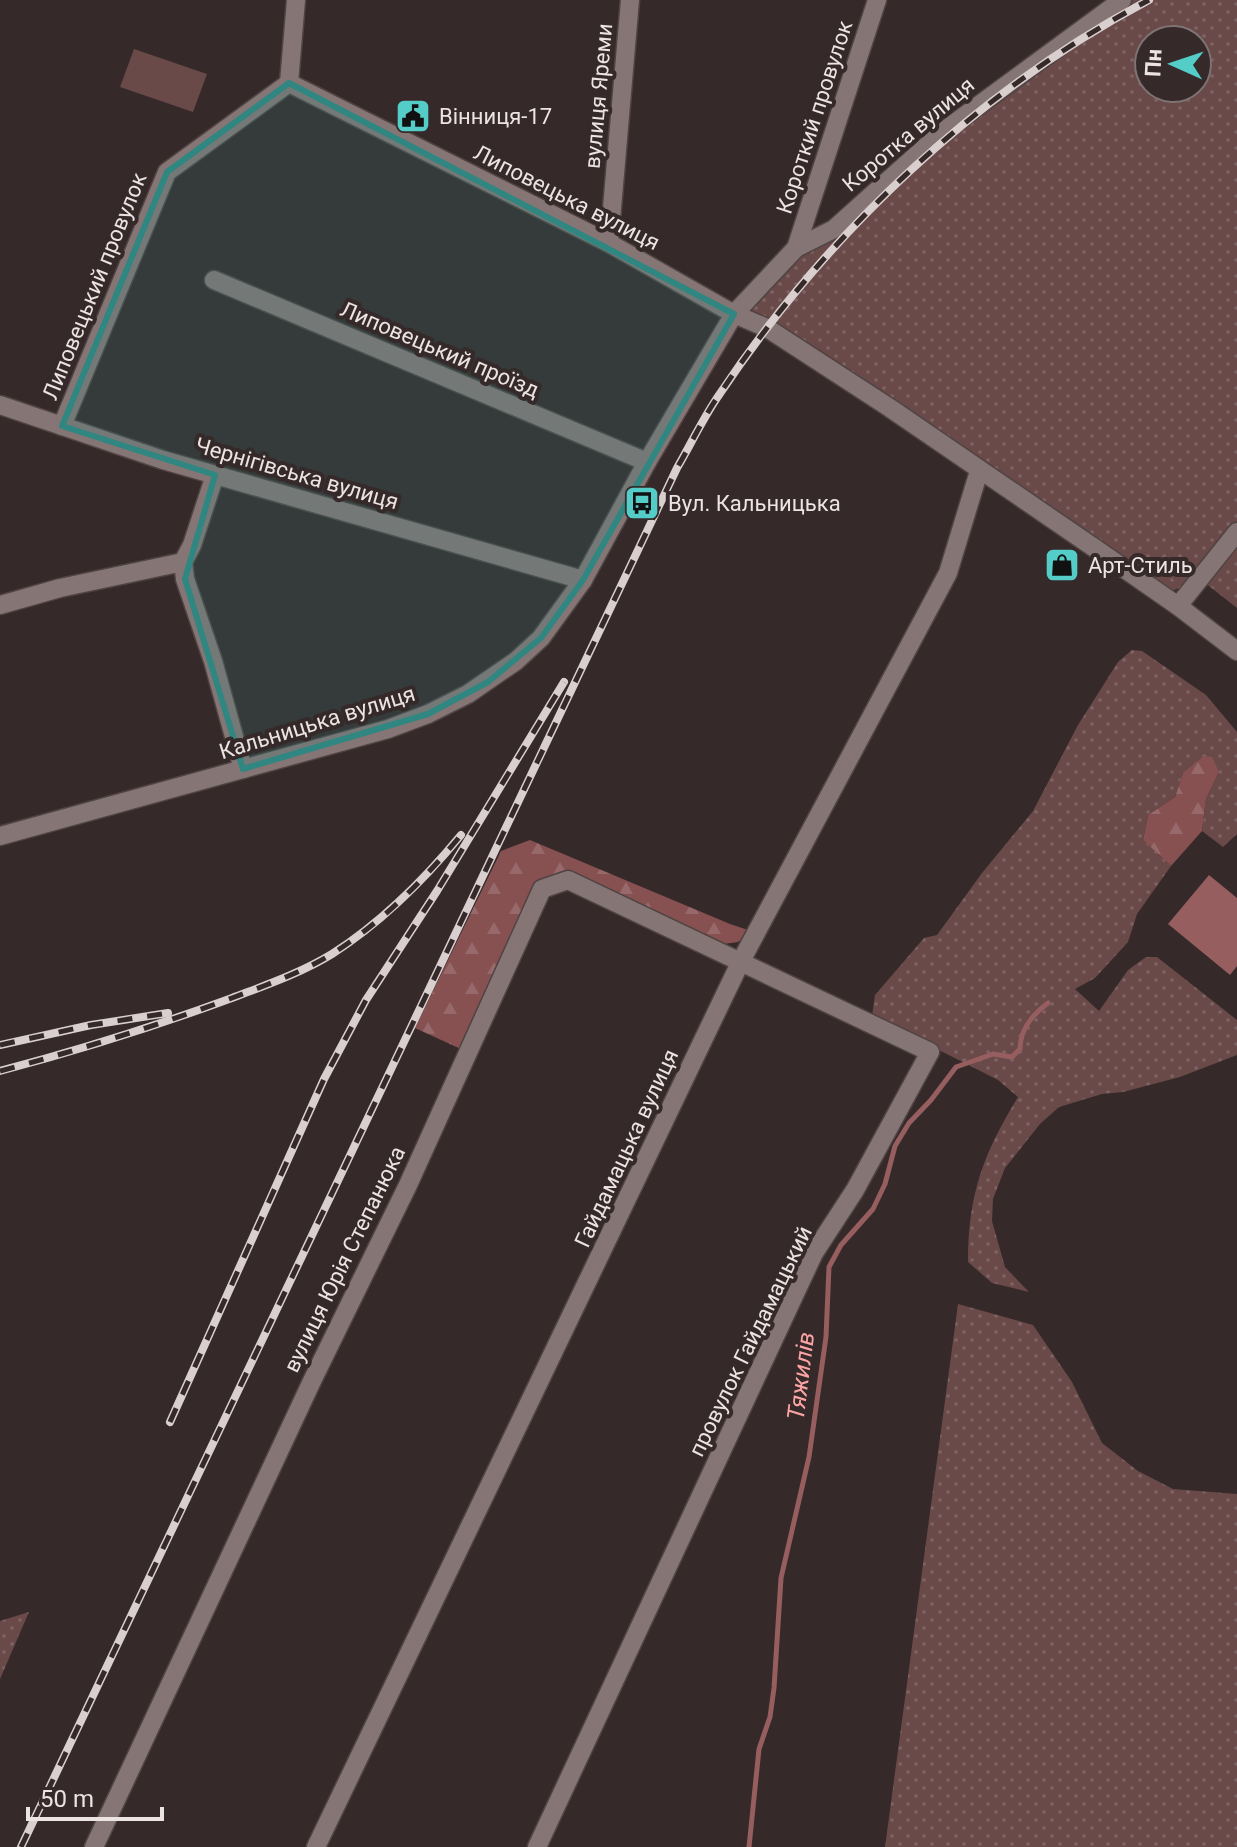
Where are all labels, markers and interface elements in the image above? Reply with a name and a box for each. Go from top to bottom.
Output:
street label: Короткий провулок [771,17,858,217]
street label: вулиця Яреми [580,22,617,170]
north arrow [1133,24,1213,104]
text: Пн [1140,48,1167,78]
street label: Коротка вулиця [837,72,979,197]
public building icon: Вінниця-17 [394,97,432,135]
place label: Вінниця-17 [439,104,552,129]
street label: Липовецька вулиця [470,140,664,255]
street label: Липовецький провулок [37,169,152,403]
street label: Липовецький проїзд [337,296,543,403]
street label: Чернігівська вулиця [192,433,401,514]
bus stop icon: Вул. Кальницька [623,484,661,522]
place label: Вул. Кальницька [668,491,841,516]
shop icon: Арт-Стиль [1043,546,1081,584]
place label: Арт-Стиль [1088,553,1193,578]
street label: Кальницька вулиця [216,681,418,764]
street label: Гайдамацька вулиця [570,1045,683,1251]
street label: вулиця Юрія Степанюка [279,1142,410,1376]
street label: провулок Гайдамацький [684,1222,817,1460]
water label: Тяжилів [782,1330,820,1422]
scale bar [28,1771,162,1821]
text: 50 m [40,1785,94,1813]

